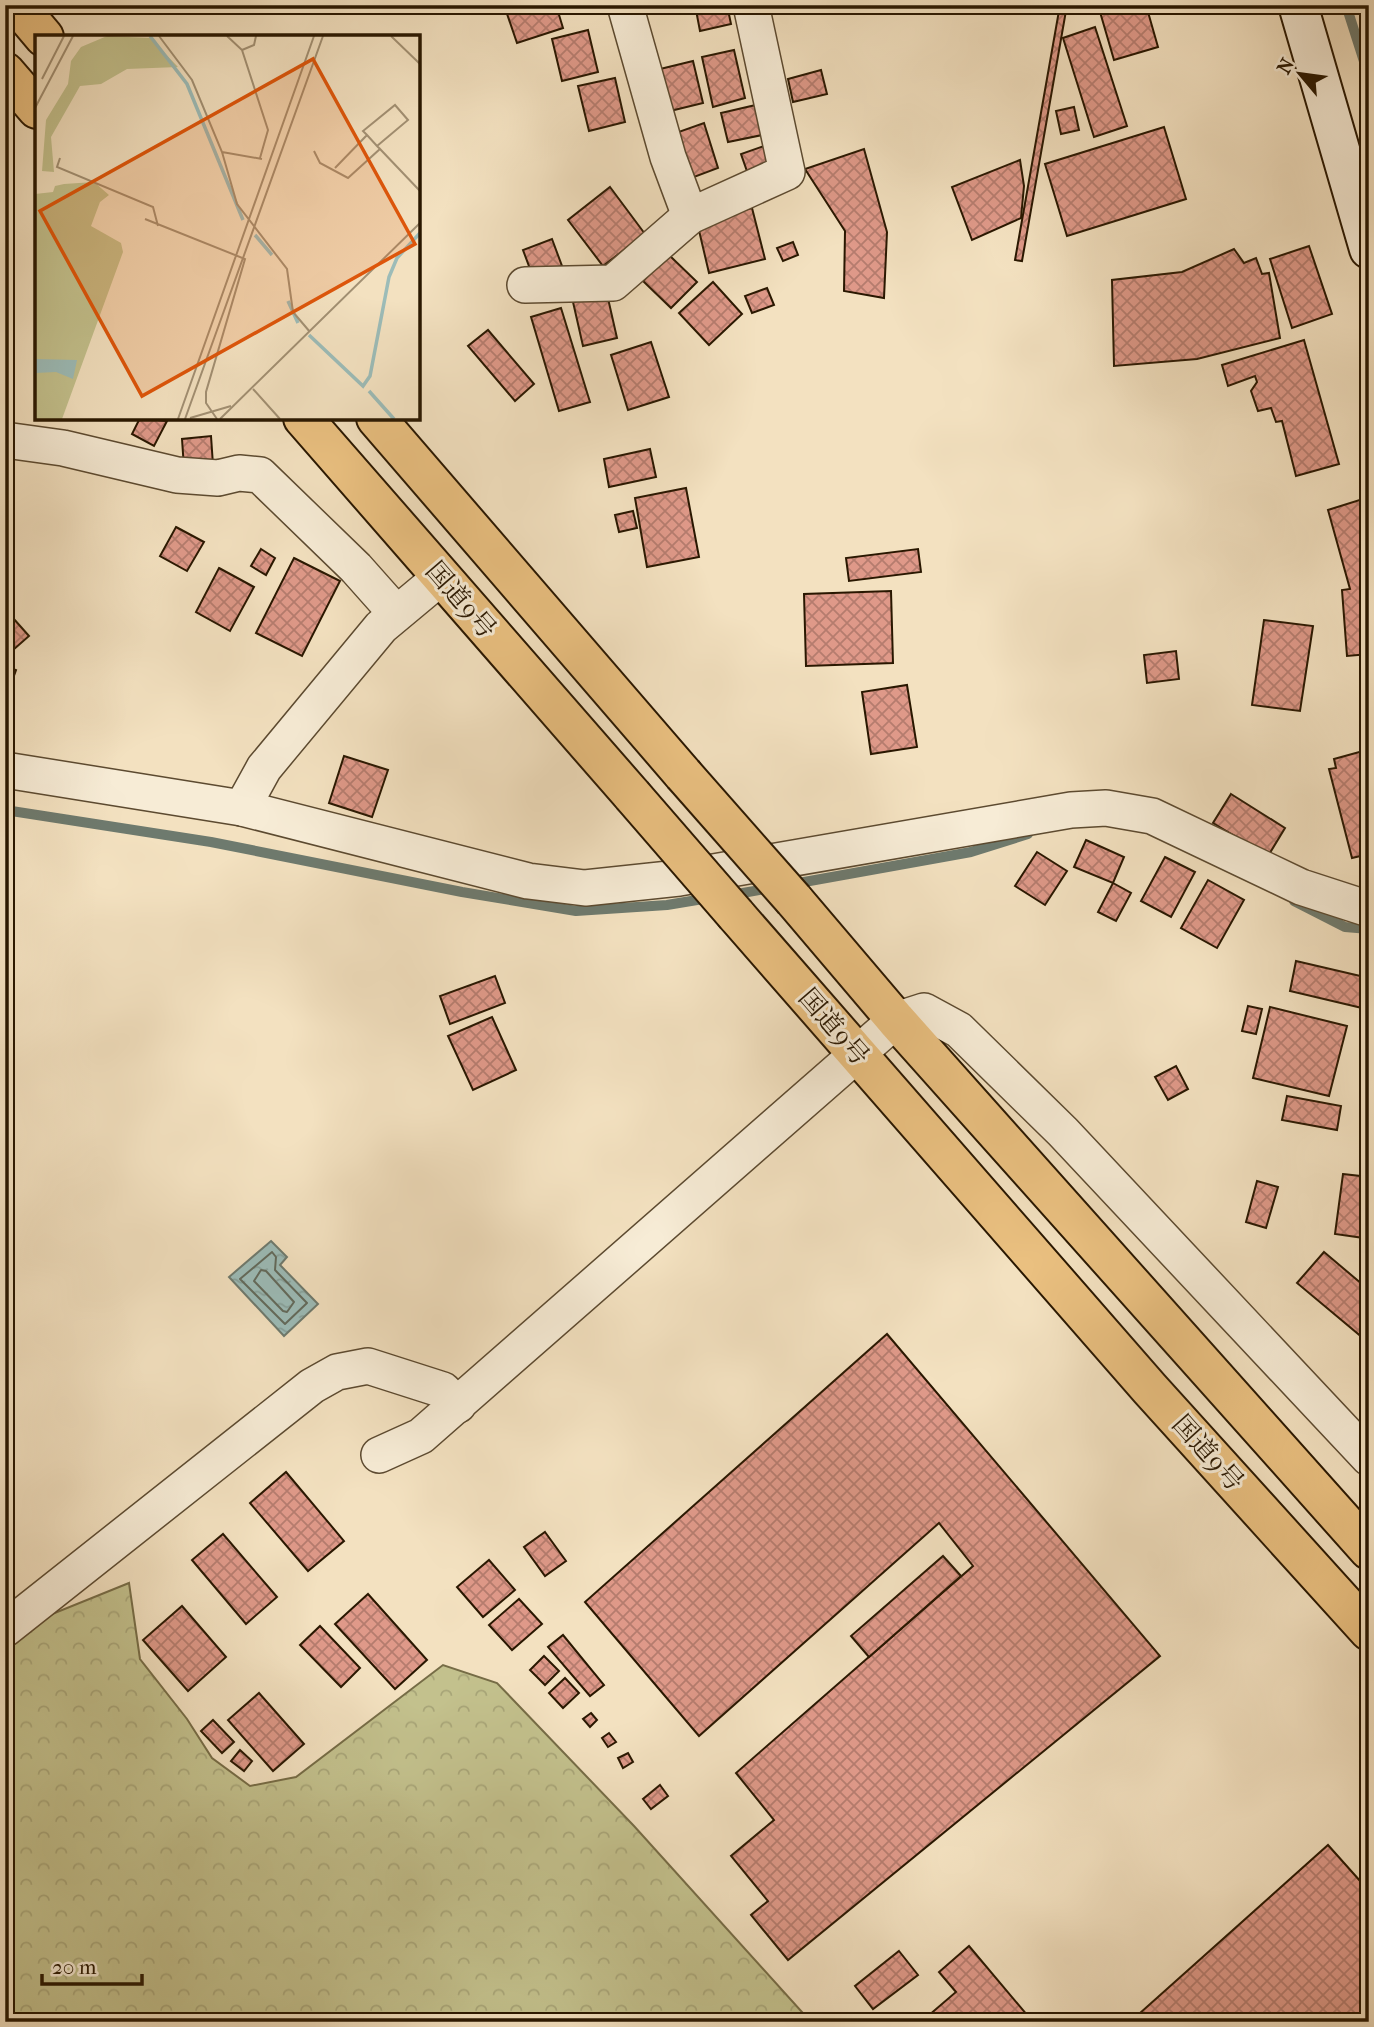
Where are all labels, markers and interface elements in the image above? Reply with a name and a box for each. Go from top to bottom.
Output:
inset map [35,35,420,420]
north arrow [1266,38,1336,108]
text: N [1273,54,1299,78]
street label: 国道9号 [419,555,503,645]
street label: 国道9号 [792,982,876,1072]
street label: 国道9号 [1166,1409,1250,1497]
scale bar [42,1943,142,1987]
text: 20 m [52,1955,97,1979]

